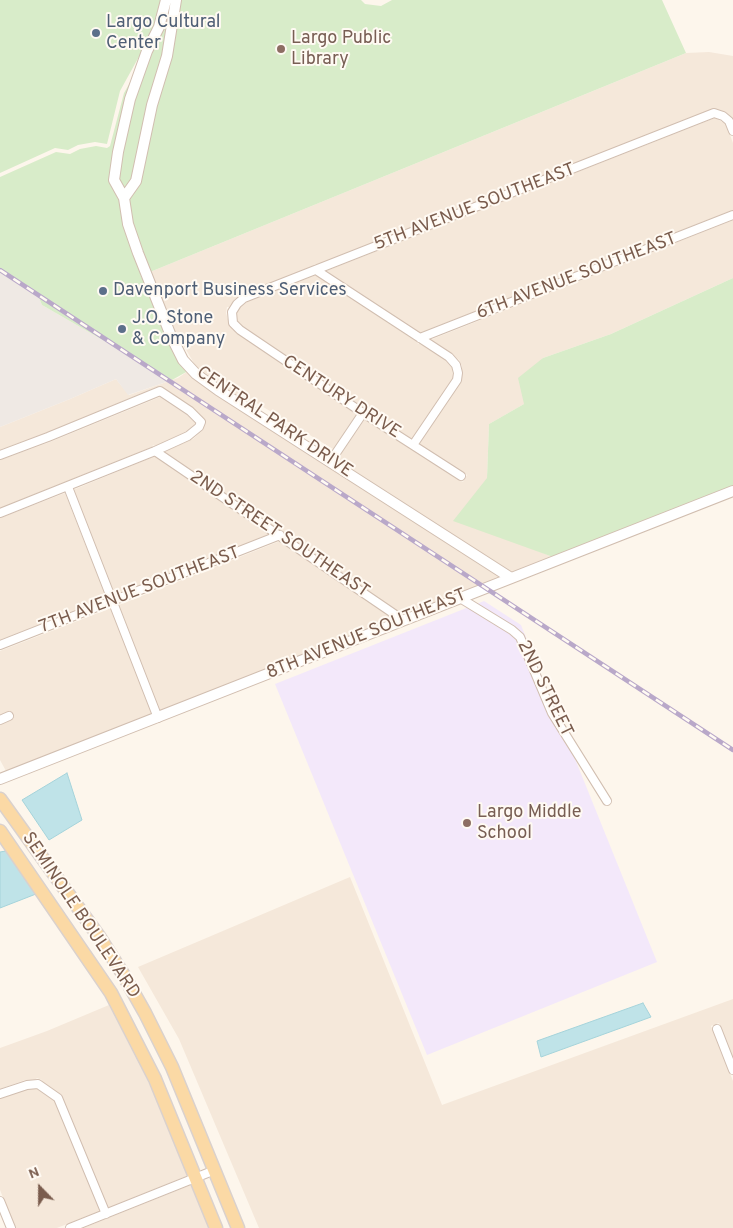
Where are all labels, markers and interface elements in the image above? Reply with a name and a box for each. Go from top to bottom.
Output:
place label: Largo Cultural Center [106,12,221,54]
marker: Largo Cultural Center [90,27,102,39]
place label: Largo Public Library [291,28,391,70]
marker: Largo Public Library [275,43,287,55]
street label: 5TH AVENUE SOUTHEAST [371,160,579,256]
street label: 6TH AVENUE SOUTHEAST [474,229,680,325]
place label: Davenport Business Services [113,280,347,302]
marker: Davenport Business Services [97,285,109,297]
place label: J.O. Stone & Company [132,308,225,350]
marker: J.O. Stone & Company [116,323,128,335]
street label: CENTURY DRIVE [278,352,404,444]
street label: CENTRAL PARK DRIVE [192,363,356,483]
street label: 2ND STREET SOUTHEAST [185,467,373,603]
street label: 7TH AVENUE SOUTHEAST [37,543,243,639]
street label: 8TH AVENUE SOUTHEAST [264,585,470,685]
street label: 2ND STREET [511,637,577,741]
place label: Largo Middle School [477,802,581,844]
marker: Largo Middle School [461,817,473,829]
street label: SEMINOLE BOULEVARD [16,829,144,1003]
north arrow [15,1163,65,1213]
text: N [26,1164,42,1183]

